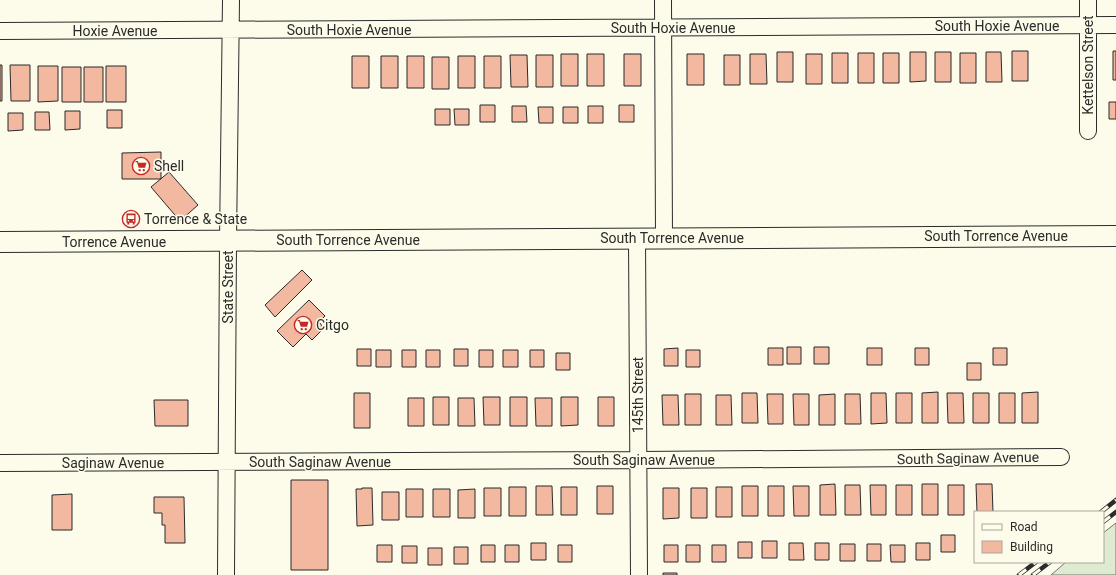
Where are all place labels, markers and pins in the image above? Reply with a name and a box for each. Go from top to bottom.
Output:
supermarket icon: Shell [131,156,151,176]
place label: Shell [154,158,184,174]
bus stop icon: Torrence & State [121,209,141,229]
place label: Torrence & State [144,211,247,227]
supermarket icon: Citgo [293,315,313,335]
place label: Citgo [316,317,349,333]

